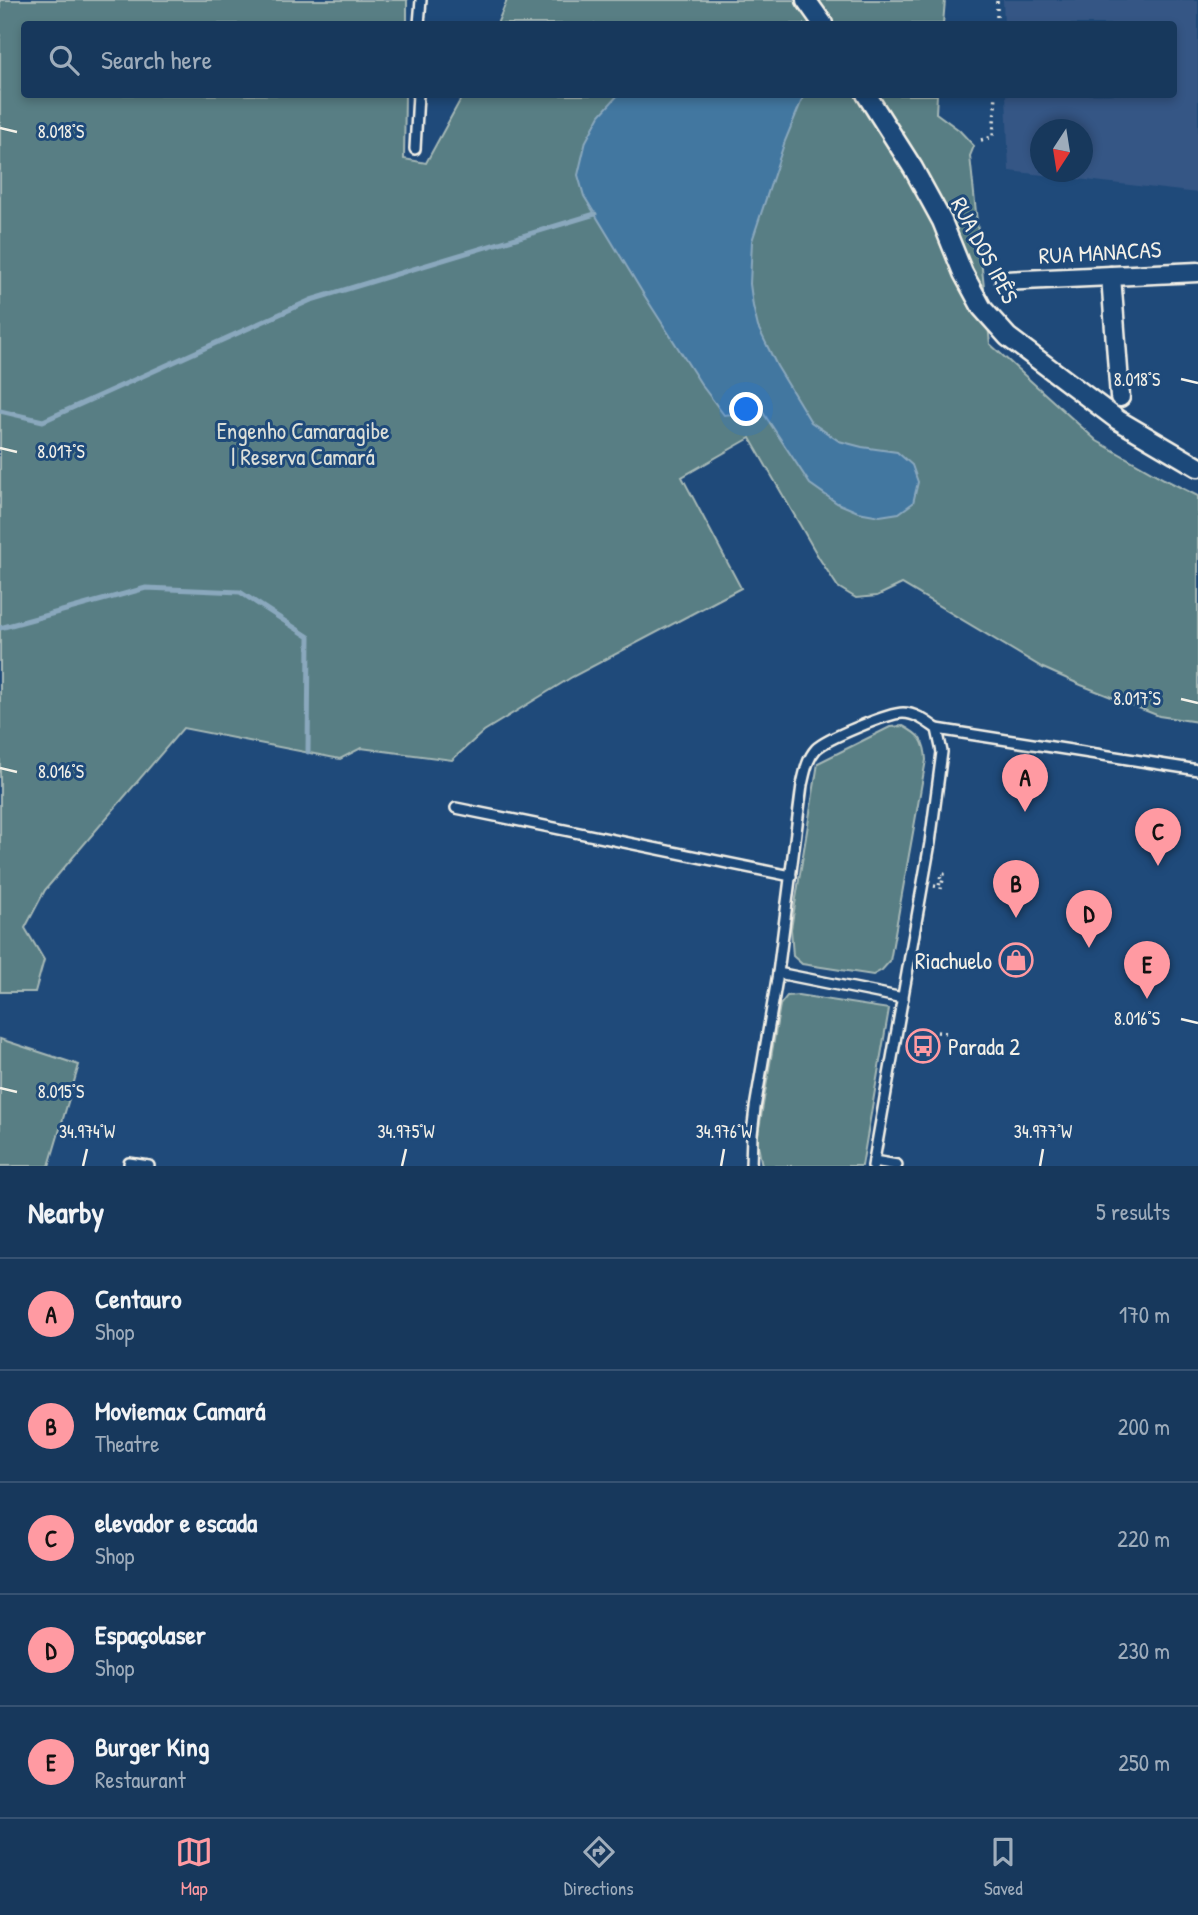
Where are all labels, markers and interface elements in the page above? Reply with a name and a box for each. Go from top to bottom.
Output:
search box [21,21,1177,98]
icon: search [45,41,83,79]
text: Search here [101,42,212,77]
text: 8.018°S [38,119,84,144]
north arrow [1030,119,1093,182]
street label: RUA DOS IPÊS [944,191,1026,309]
street label: RUA MANACAS [1038,233,1162,271]
text: 8.018°S [1114,367,1160,392]
your location [729,392,763,426]
park label: Engenho Camaragibe | Reserva Camará [217,415,389,472]
text: 8.017°S [37,439,85,464]
text: 8.017°S [1113,686,1161,711]
pin: A [1002,754,1048,812]
text: 8.016°S [38,759,84,784]
pin: C [1135,808,1181,866]
pin: B [993,860,1039,918]
pin: D [1066,890,1112,948]
shop icon: Riachuelo [997,941,1035,979]
pin: E [1124,941,1170,999]
place label: Riachuelo [915,945,992,976]
text: 8.016°S [1114,1006,1160,1031]
bus stop icon: Parada 2 [904,1027,942,1065]
place label: Parada 2 [948,1031,1020,1062]
text: 8.015°S [38,1079,84,1104]
text: 34.974°W [59,1119,115,1144]
text: 34.975°W [377,1119,435,1144]
text: 34.976°W [696,1119,752,1144]
text: 34.977°W [1014,1119,1072,1144]
text: Nearby [28,1192,104,1232]
text: 5 results [1096,1196,1170,1227]
text: Centauro [95,1281,181,1316]
text: A [45,1299,57,1330]
text: 170 m [1119,1299,1170,1330]
text: Shop [95,1316,134,1347]
text: Moviemax Camará [95,1393,266,1428]
text: B [45,1411,57,1442]
text: 200 m [1118,1411,1170,1442]
text: Theatre [95,1428,160,1459]
text: elevador e escada [95,1505,257,1540]
text: C [45,1523,57,1554]
text: 220 m [1117,1523,1170,1554]
text: Shop [95,1540,134,1571]
text: Espaçolaser [95,1617,206,1652]
text: D [46,1635,56,1666]
text: 230 m [1118,1635,1170,1666]
text: Shop [95,1652,134,1683]
text: Burger King [95,1729,209,1764]
text: E [46,1747,56,1778]
text: 250 m [1118,1747,1170,1778]
text: Restaurant [95,1764,186,1795]
tab: Map [175,1833,213,1901]
tab: Directions [564,1833,634,1901]
tab: Saved [984,1833,1023,1901]

